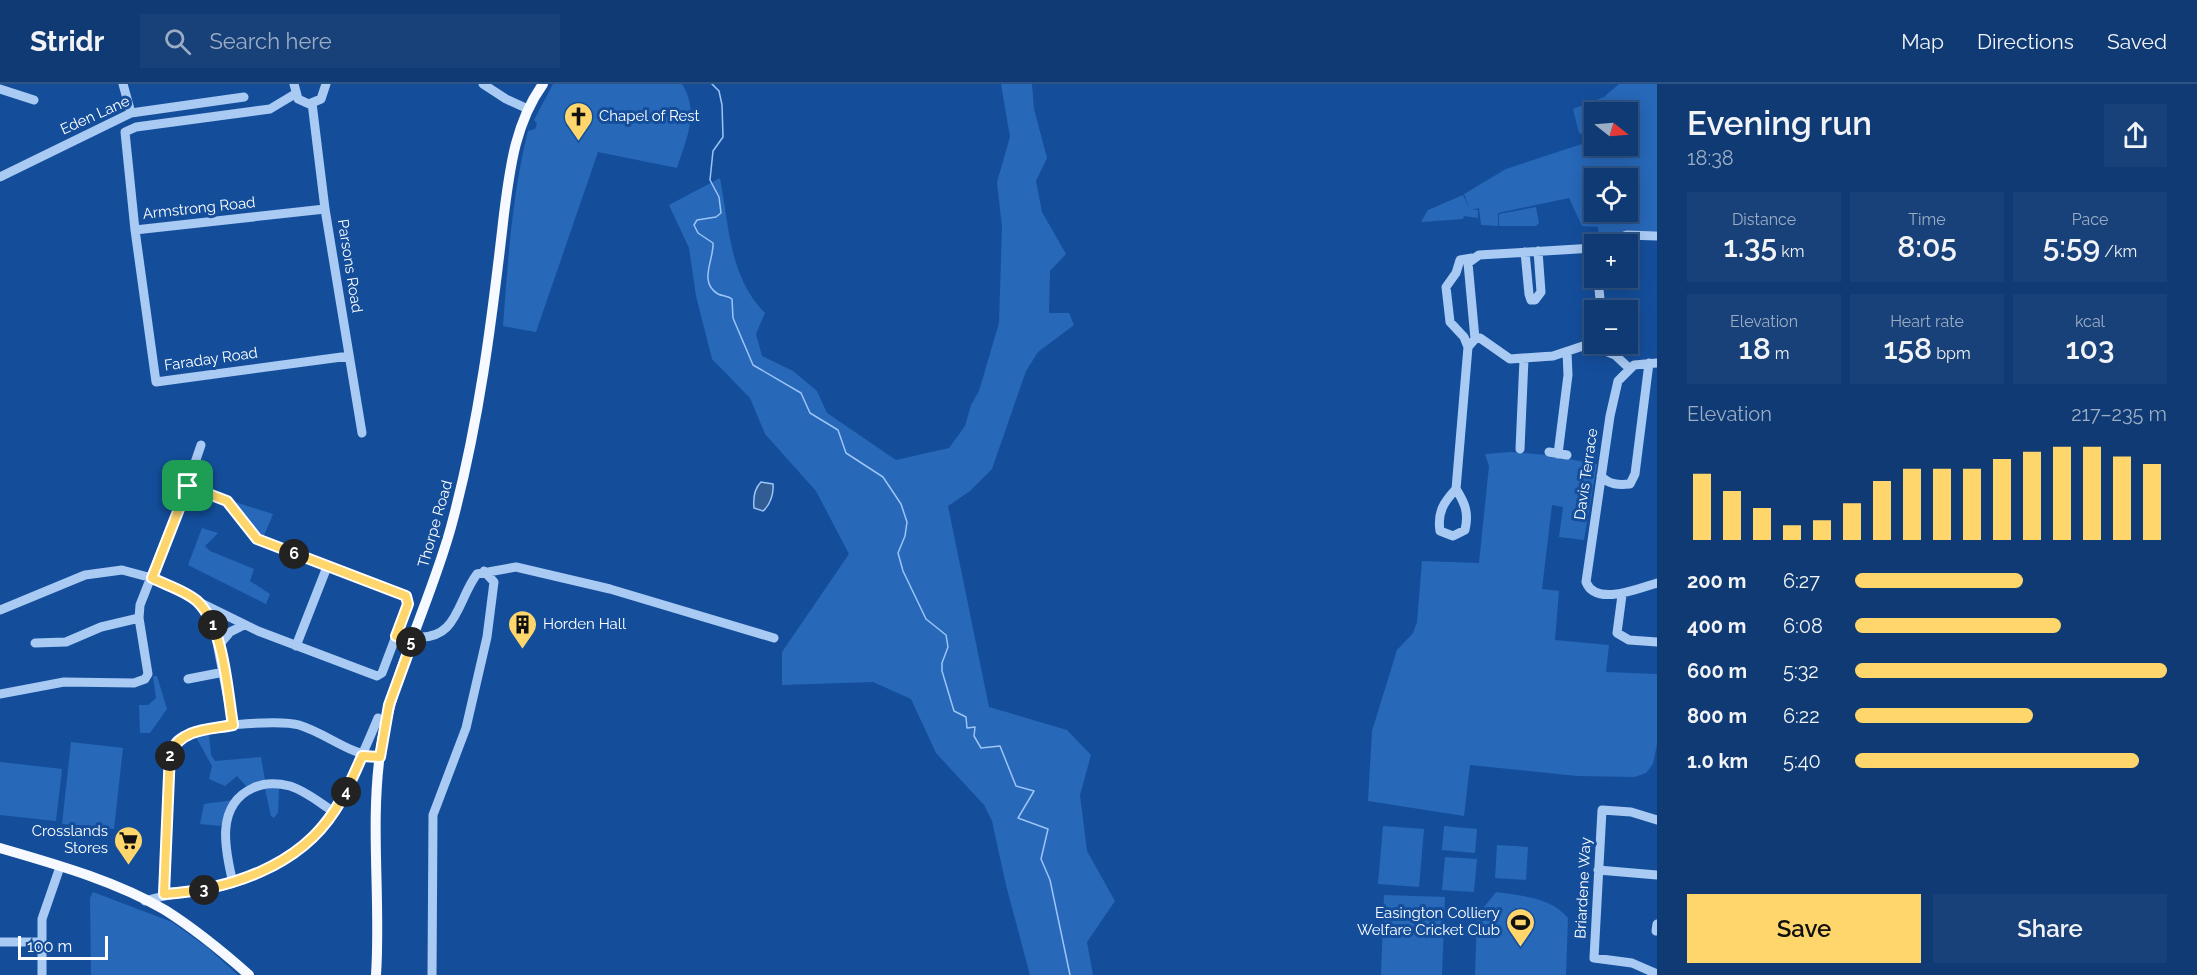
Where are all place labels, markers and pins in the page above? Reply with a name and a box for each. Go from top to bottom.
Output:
church icon: Chapel of Rest [562,100,594,142]
place label: Chapel of Rest [599,107,700,125]
pin [162,460,213,511]
pin: 6 [279,539,309,569]
building icon: Horden Hall [506,608,538,650]
pin: 1 [198,610,228,640]
place label: Horden Hall [543,615,627,633]
pin: 5 [396,627,426,657]
pin: 2 [155,741,185,771]
pin: 4 [331,777,361,807]
place label: Crosslands Stores [32,822,108,857]
supermarket icon: Crosslands Stores [113,824,145,866]
pin: 3 [189,875,219,905]
place label: Easington Colliery Welfare Cricket Club [1357,904,1500,939]
sports icon: Easington Colliery Welfare Cricket Club [1505,906,1537,948]

